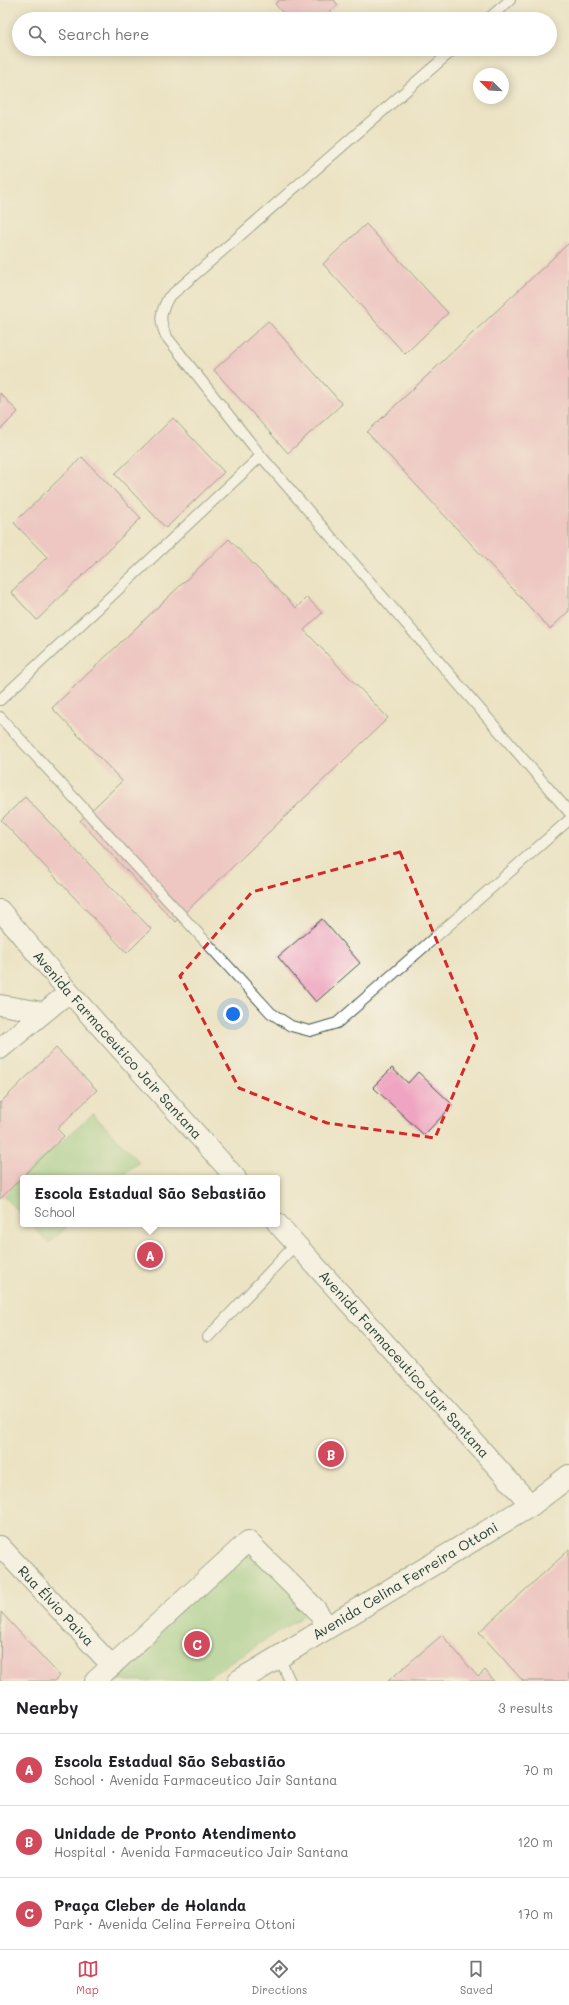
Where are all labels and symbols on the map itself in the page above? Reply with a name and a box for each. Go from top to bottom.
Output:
north arrow [473,68,509,104]
street label: Avenida Farmaceutico Jair Santana [29,946,207,1143]
your location [223,1004,243,1024]
pin: A [137,1240,163,1270]
street label: Avenida Farmaceutico Jair Santana [315,1266,494,1462]
pin: B [318,1439,344,1469]
street label: Avenida Celina Ferreira Ottoni [309,1517,501,1644]
street label: Rua Élvio Paiva [14,1561,99,1650]
pin: C [184,1629,210,1659]

